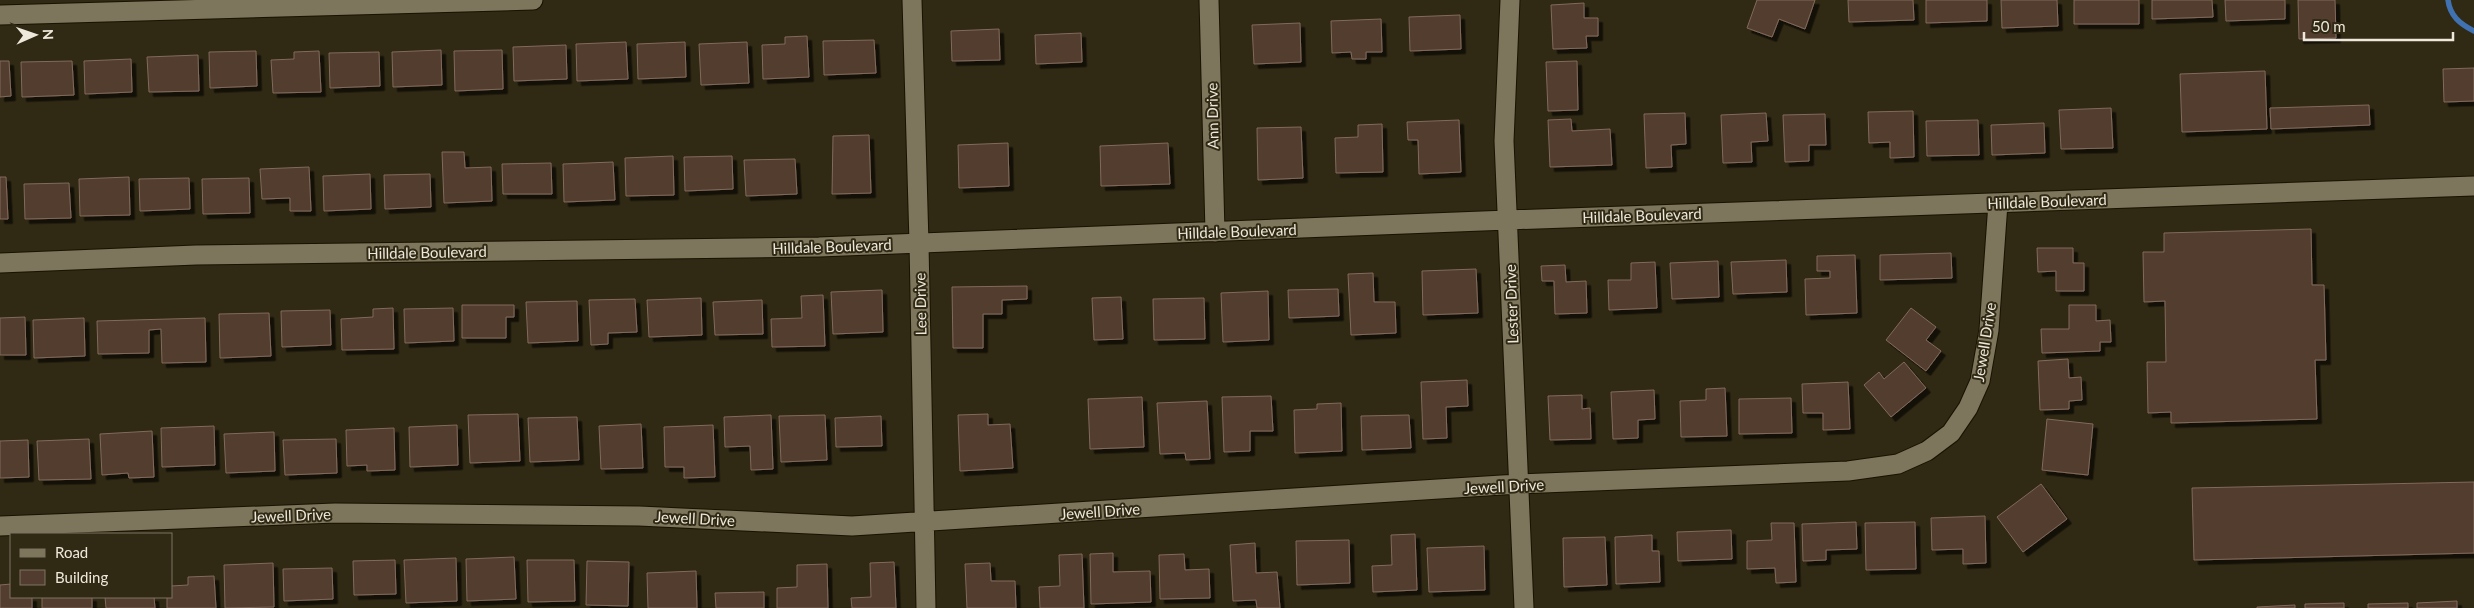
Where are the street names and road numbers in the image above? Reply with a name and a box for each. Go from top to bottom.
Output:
street label: Ann Drive [1202,83,1222,149]
street label: Hilldale Boulevard [1987,190,2107,212]
street label: Hilldale Boulevard [1582,204,1702,226]
street label: Hilldale Boulevard [1177,220,1297,242]
street label: Hilldale Boulevard [772,235,892,257]
street label: Hilldale Boulevard [367,242,487,262]
street label: Lester Drive [1501,264,1521,344]
street label: Lee Drive [910,272,930,335]
street label: Jewell Drive [1969,301,1999,383]
street label: Jewell Drive [1463,475,1545,497]
street label: Jewell Drive [1059,499,1141,523]
street label: Jewell Drive [251,505,331,525]
street label: Jewell Drive [654,507,736,529]

